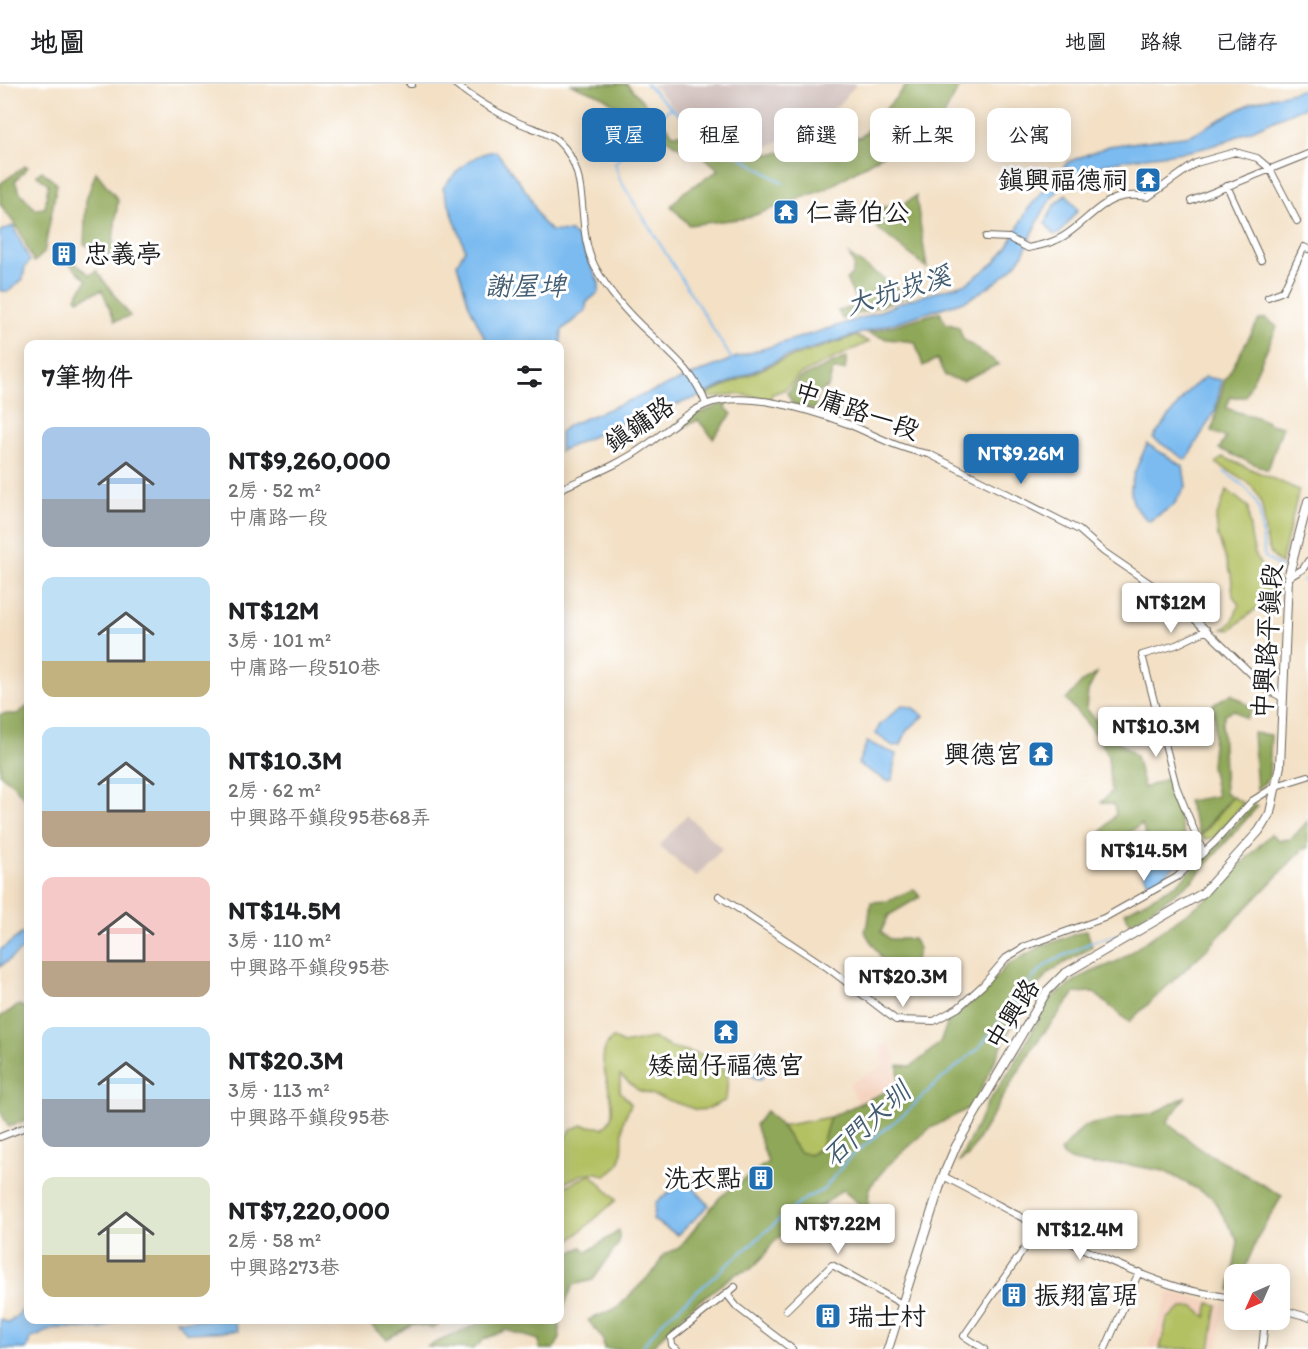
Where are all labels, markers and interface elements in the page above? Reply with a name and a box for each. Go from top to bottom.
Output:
text: 地圖 [30,25,86,59]
text: 地圖 [1065,29,1107,54]
text: 路線 [1140,29,1182,54]
text: 已儲存 [1215,29,1278,54]
chip: 買屋 [582,108,666,162]
chip: 租屋 [678,108,762,162]
chip: 篩選 [774,108,858,162]
chip: 新上架 [870,108,975,162]
chip: 公寓 [987,108,1071,162]
place label: 鎮興福德祠 [998,164,1128,196]
temple icon: 鎮興福德祠 [1133,165,1163,195]
place label: 仁壽伯公 [806,196,910,228]
temple icon: 仁壽伯公 [771,197,801,227]
place label: 忠義亭 [84,238,162,270]
building icon: 忠義亭 [49,239,79,269]
water label: 大坑崁溪 [842,258,956,322]
water label: 謝屋埤 [485,269,567,302]
icon: filters [513,360,546,393]
text: 7筆物件 [42,361,133,393]
street label: 中庸路一段 [790,374,924,446]
street label: 鎮鏞路 [598,389,680,459]
pin: NT$9.26M [959,434,1083,485]
text: NT$9.26M [978,441,1064,465]
text: NT$9,260,000 [228,444,391,476]
icon: home [90,451,162,523]
text: 2房 · 52 m² [228,478,321,502]
text: 中庸路一段 [228,505,328,529]
street label: 中興路平鎮段 [1246,562,1288,720]
pin: NT$12M [1122,583,1220,634]
text: NT$12M [1136,590,1206,614]
text: NT$12M [228,594,319,626]
icon: home [90,601,162,673]
text: 3房 · 101 m² [228,628,331,652]
text: 中庸路一段510巷 [228,655,380,679]
pin: NT$10.3M [1094,707,1218,758]
text: NT$10.3M [1112,714,1200,738]
place label: 興德宮 [944,738,1022,770]
temple icon: 興德宮 [1026,739,1056,769]
text: NT$10.3M [228,744,342,776]
icon: home [90,751,162,823]
text: 2房 · 62 m² [228,778,321,802]
text: 中興路平鎮段95巷68弄 [228,805,431,829]
pin: NT$14.5M [1082,831,1206,882]
text: NT$14.5M [1100,838,1188,862]
text: NT$14.5M [228,894,341,926]
icon: home [90,901,162,973]
text: 3房 · 110 m² [228,928,331,952]
text: 中興路平鎮段95巷 [228,955,389,979]
pin: NT$20.3M [841,957,965,1008]
text: NT$20.3M [858,964,948,988]
street label: 中興路 [978,972,1046,1056]
temple icon: 矮崗仔福德宮 [711,1017,741,1047]
text: NT$20.3M [228,1044,344,1076]
place label: 矮崗仔福德宮 [648,1049,804,1081]
icon: home [90,1051,162,1123]
water label: 石門大圳 [815,1073,919,1173]
text: 3房 · 113 m² [228,1078,330,1102]
text: 中興路平鎮段95巷 [228,1105,389,1129]
place label: 洗衣點 [664,1162,742,1194]
building icon: 洗衣點 [746,1163,776,1193]
text: NT$7,220,000 [228,1194,390,1226]
icon: home [90,1201,162,1273]
pin: NT$7.22M [776,1204,900,1255]
pin: NT$12.4M [1018,1210,1142,1261]
text: NT$7.22M [795,1211,881,1235]
text: NT$12.4M [1036,1217,1124,1241]
text: 2房 · 58 m² [228,1228,321,1252]
text: 中興路273巷 [228,1255,339,1279]
north arrow [1224,1264,1290,1330]
map controls [1224,1264,1290,1330]
place label: 振翔富琚 [1034,1279,1138,1311]
building icon: 振翔富琚 [999,1280,1029,1310]
place label: 瑞士村 [848,1300,926,1332]
building icon: 瑞士村 [813,1301,843,1331]

